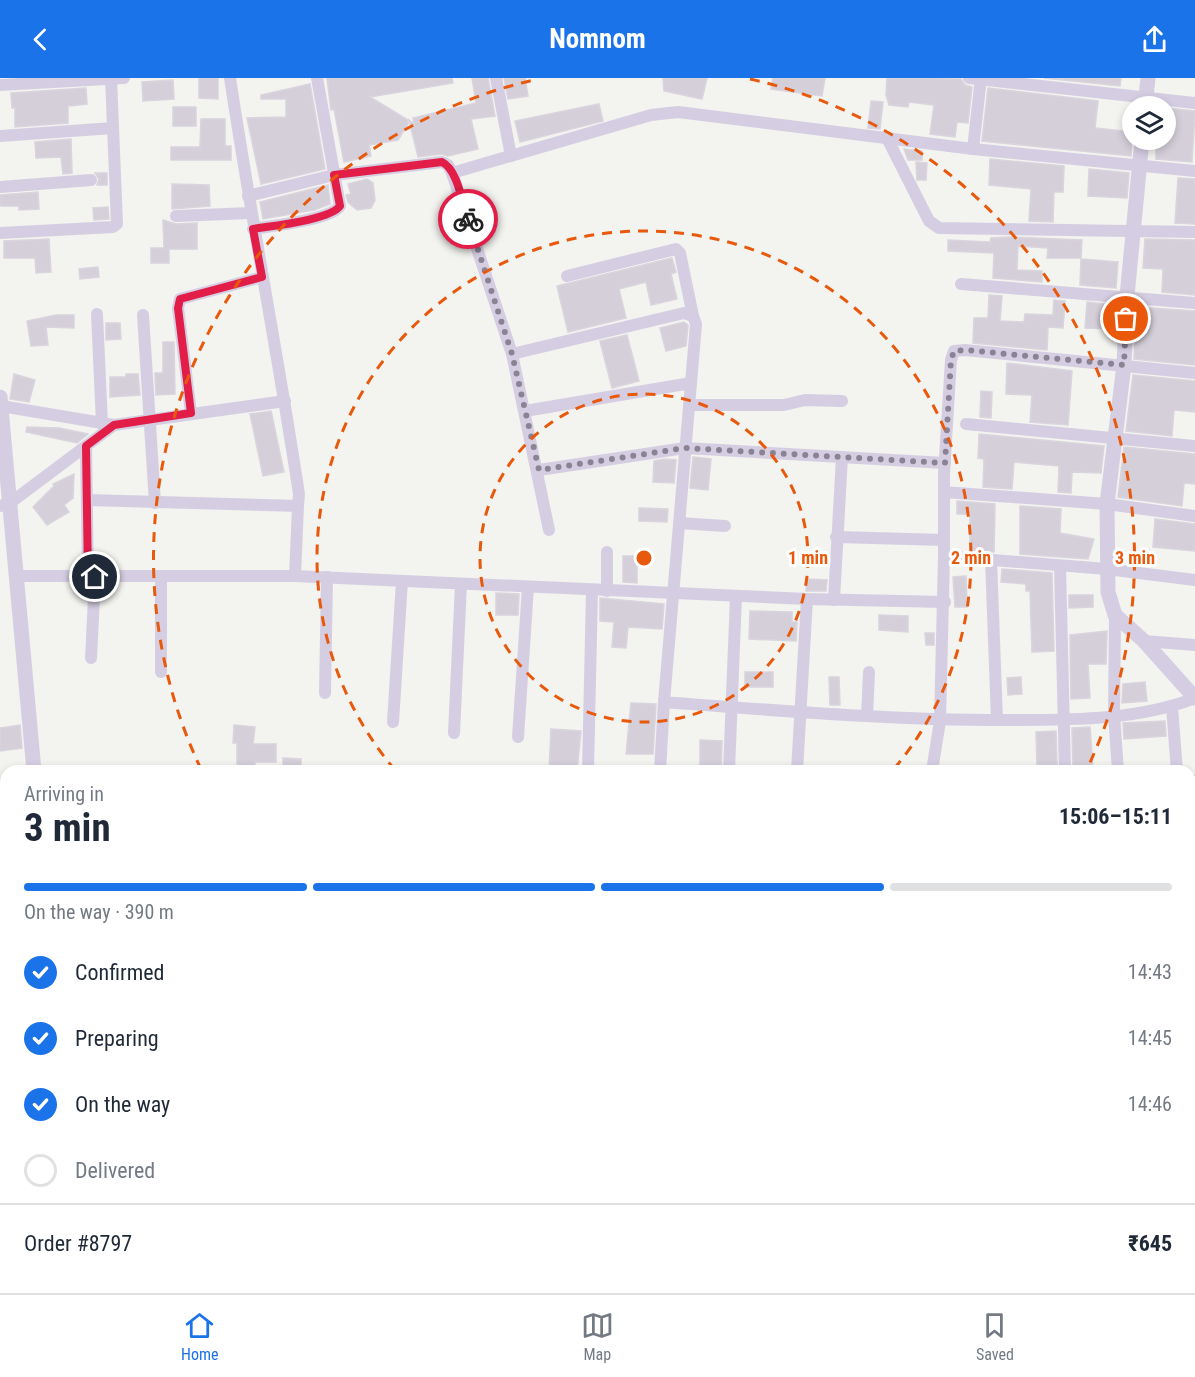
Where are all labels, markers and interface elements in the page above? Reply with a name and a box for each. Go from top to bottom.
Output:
icon: back [24,23,57,56]
text: Nomnom [549,23,646,55]
icon: share [1138,23,1171,56]
map controls [1122,96,1176,150]
button: layers [1122,96,1176,150]
courier [438,189,498,249]
icon: bike [452,203,485,236]
pin [1100,293,1151,344]
icon: bag [1109,302,1142,335]
text: 1 min [788,547,828,568]
text: 2 min [951,547,991,568]
text: 3 min [1115,547,1155,568]
centre of rings [634,548,654,568]
pin [69,551,120,602]
icon: home [78,560,111,593]
text: Arriving in [24,782,104,806]
text: 15:06–15:11 [1059,804,1172,829]
text: 3 min [24,805,111,851]
text: On the way · 390 m [24,900,174,924]
icon: check [24,956,57,989]
text: Confirmed [75,960,164,985]
text: 14:43 [1128,960,1172,984]
icon: check [24,1022,57,1055]
text: Preparing [75,1026,159,1051]
text: 14:45 [1128,1026,1172,1050]
icon: check [24,1088,57,1121]
text: On the way [75,1092,170,1117]
text: 14:46 [1128,1092,1172,1116]
text: Delivered [75,1158,155,1183]
text: Order #8797 [24,1231,132,1256]
text: ₹645 [1128,1231,1172,1256]
tab: Home [181,1309,219,1364]
tab: Map [581,1309,614,1364]
tab: Saved [976,1309,1014,1364]

